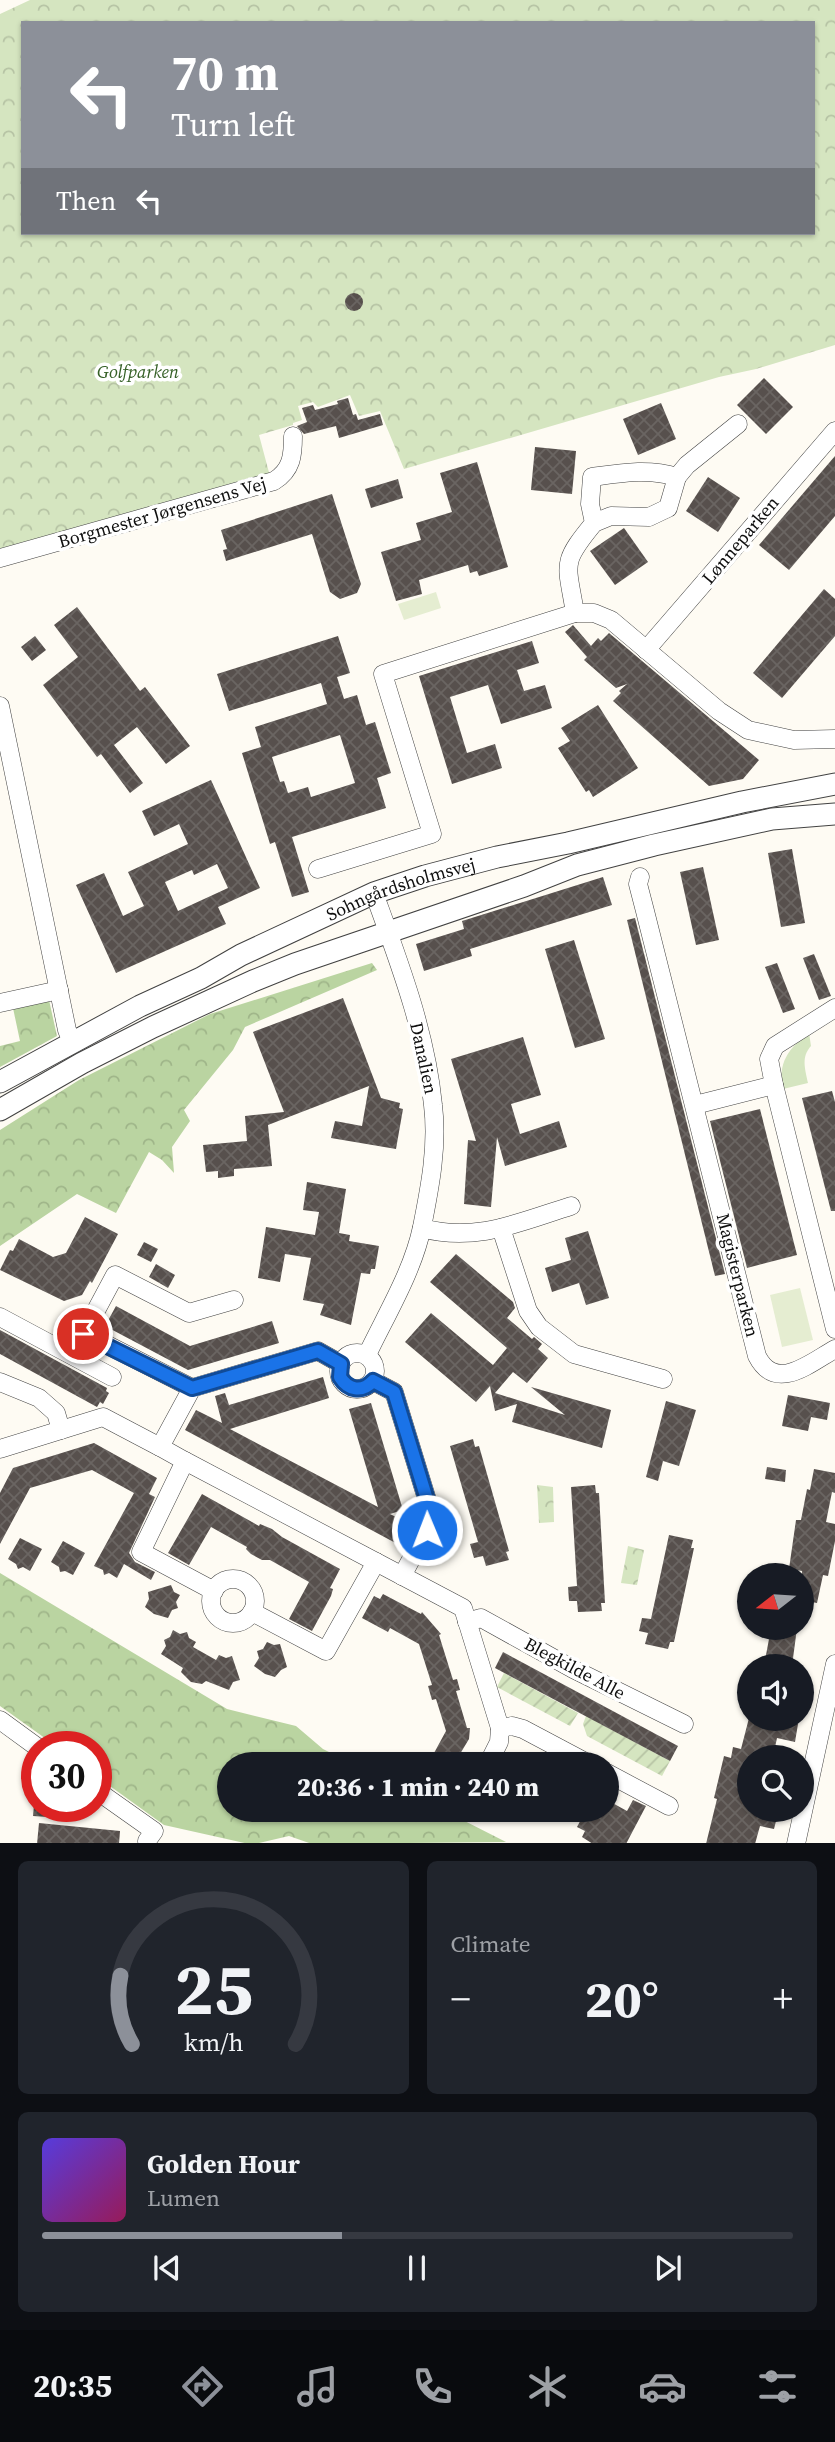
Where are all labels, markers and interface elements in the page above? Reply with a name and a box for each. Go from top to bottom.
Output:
text: 70 m [171,39,279,106]
icon: left [56,49,147,140]
text: Turn left [171,103,295,147]
icon: left [130,182,168,220]
text: Then [56,183,116,219]
park label: Golfparken [97,359,179,384]
street label: Borgmester Jørgensens Vej [55,470,269,554]
street label: Lønneparken [696,491,784,589]
street label: Sohngårdsholmsvej [322,851,478,926]
street label: Danalien [404,1020,444,1096]
street label: Magisterparken [711,1211,765,1340]
pin [53,1304,113,1364]
icon: arrive [64,1315,102,1353]
position arrow [390,1493,464,1567]
north arrow [737,1563,814,1640]
map controls [737,1563,814,1822]
street label: Blegkilde Alle [520,1631,630,1705]
button: sound [737,1654,814,1731]
speed limit sign: 30 [21,1731,112,1822]
button: search [737,1745,814,1822]
text: 20:36 · 1 min · 240 m [297,1769,539,1805]
text: Climate [451,1928,530,1960]
text: 25 [174,1939,253,2038]
text: 20° [585,1963,659,2034]
text: − [451,1973,471,2025]
text: + [773,1973,793,2025]
text: km/h [183,2024,243,2058]
text: Golden Hour [147,2146,300,2182]
text: Lumen [147,2182,220,2214]
icon: previous [148,2249,186,2287]
icon: pause [398,2249,436,2287]
icon: next [649,2249,687,2287]
icon: directions [178,2362,227,2411]
icon: music [293,2362,342,2411]
icon: phone [408,2362,457,2411]
icon: climate [523,2362,572,2411]
icon: car [638,2362,687,2411]
icon: filters [753,2362,802,2411]
text: 20:35 [33,2364,112,2408]

